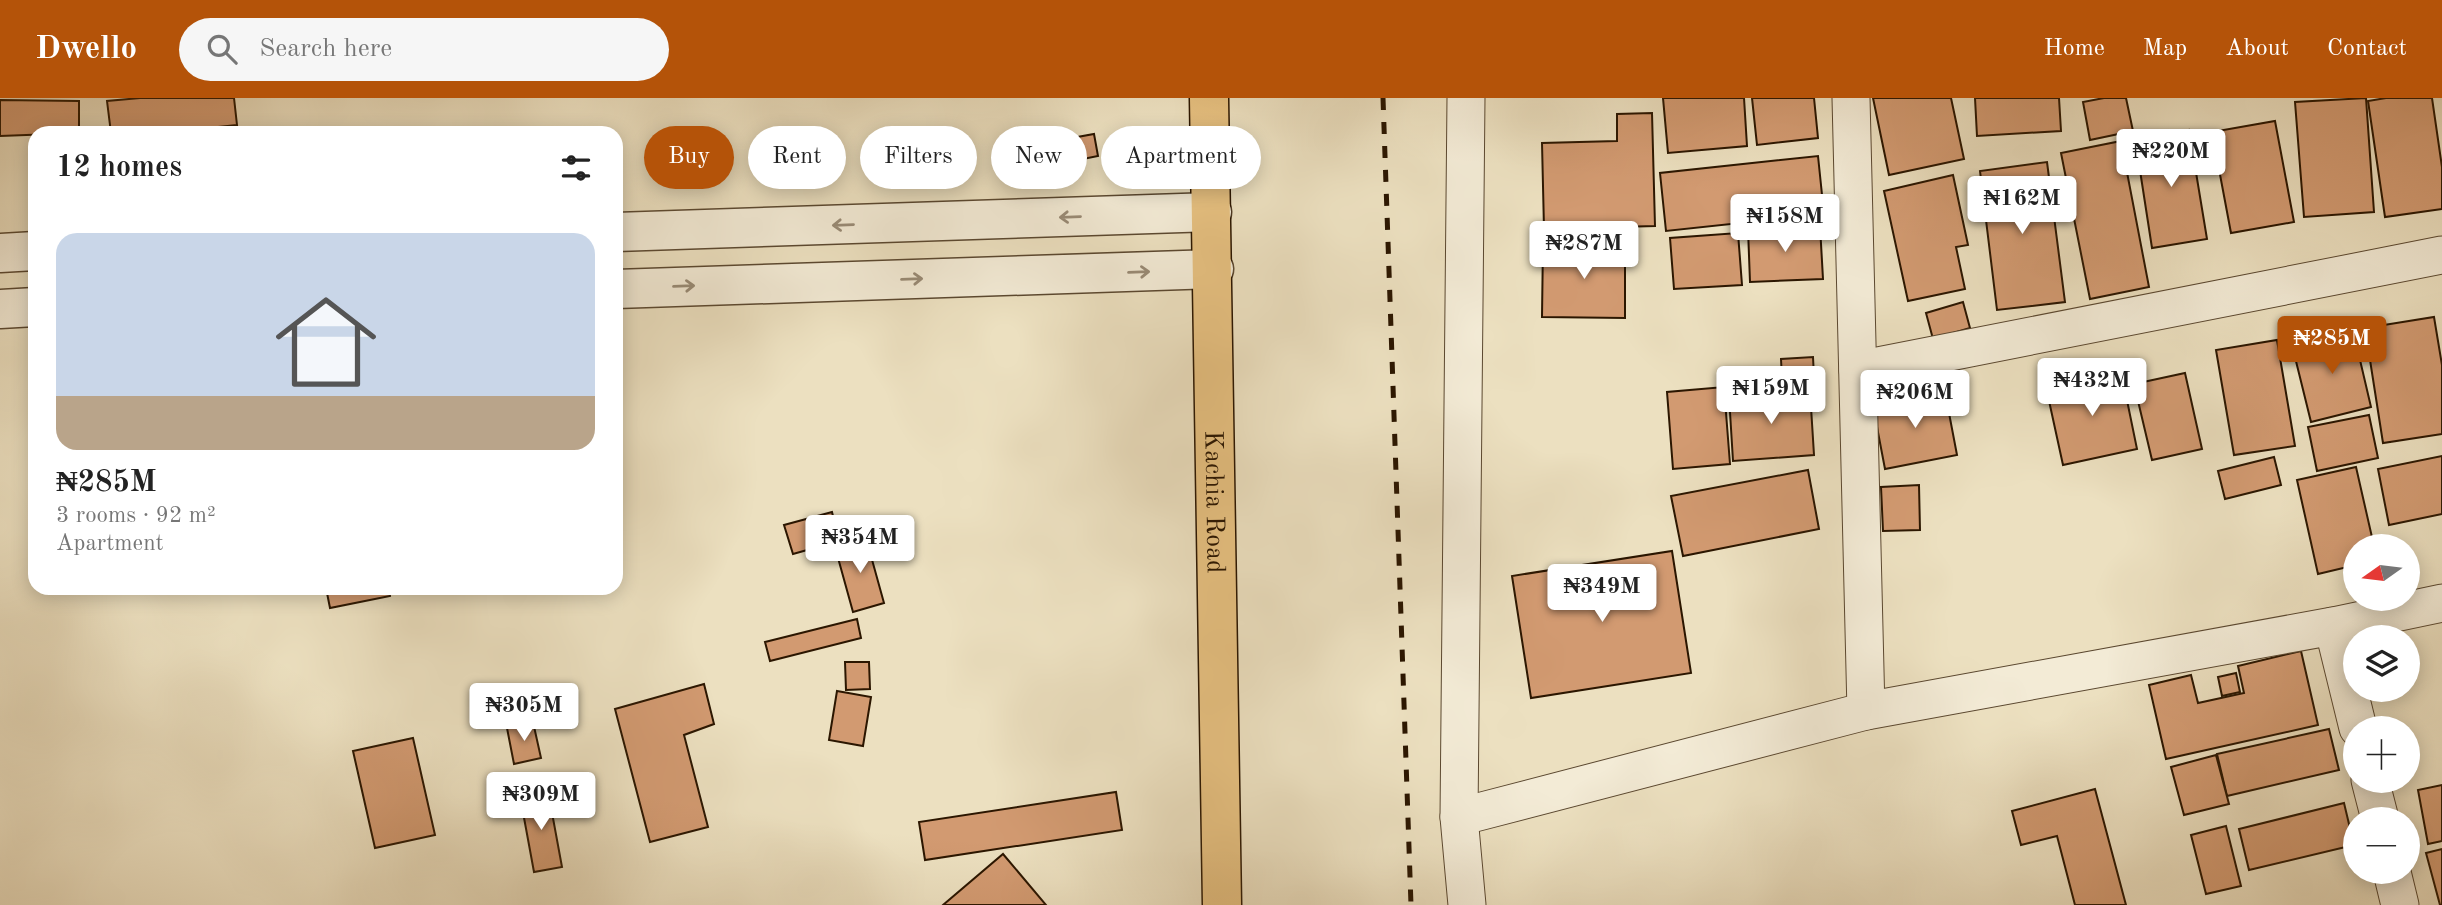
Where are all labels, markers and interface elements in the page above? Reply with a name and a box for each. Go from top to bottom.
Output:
search box [179,18,669,81]
icon: search [203,30,241,68]
text: Dwello [35,33,137,66]
text: Search here [259,36,392,62]
text: Home [2044,37,2105,61]
text: Map [2143,37,2187,61]
text: About [2225,37,2289,61]
text: Contact [2327,37,2407,61]
chip: Buy [644,126,734,189]
chip: Rent [748,126,846,189]
chip: Filters [860,126,977,189]
chip: New [991,126,1087,189]
chip: Apartment [1101,126,1261,189]
pin: ₦220M [2122,130,2220,189]
text: ₦220M [2132,140,2210,163]
icon: filters [557,149,595,187]
text: 12 homes [56,153,182,183]
pin: ₦162M [1973,176,2071,236]
text: ₦162M [1983,187,2061,210]
pin: ₦158M [1736,194,1834,254]
text: ₦158M [1746,205,1824,228]
one-way arrow [1059,210,1082,224]
one-way arrow [832,218,855,231]
pin: ₦287M [1535,222,1633,281]
text: ₦287M [1545,232,1623,255]
one-way arrow [1127,265,1150,278]
one-way arrow [900,273,923,286]
icon: home [263,279,389,405]
one-way arrow [672,280,695,293]
pin: ₦285M [2283,316,2381,376]
text: ₦285M [2293,327,2371,350]
pin: ₦432M [2043,358,2141,418]
pin: ₦159M [1722,366,1820,426]
text: ₦432M [2053,369,2131,392]
pin: ₦206M [1866,370,1964,430]
text: ₦159M [1732,377,1810,400]
text: ₦206M [1876,381,1954,404]
street label: Kachia Road [1199,430,1228,574]
text: ₦285M [56,468,157,498]
text: 3 rooms · 92 m² [56,504,216,527]
pin: ₦354M [811,516,909,575]
text: ₦354M [821,526,899,549]
text: Apartment [56,532,164,555]
north arrow [2343,534,2420,611]
map controls [2343,534,2420,884]
pin: ₦349M [1553,564,1651,624]
text: ₦349M [1563,575,1641,598]
button: layers [2343,625,2420,702]
pin: ₦305M [475,684,573,743]
text: ₦305M [485,694,563,717]
button: + [2343,716,2420,793]
pin: ₦309M [492,772,590,832]
text: ₦309M [502,783,580,806]
button: − [2343,807,2420,884]

